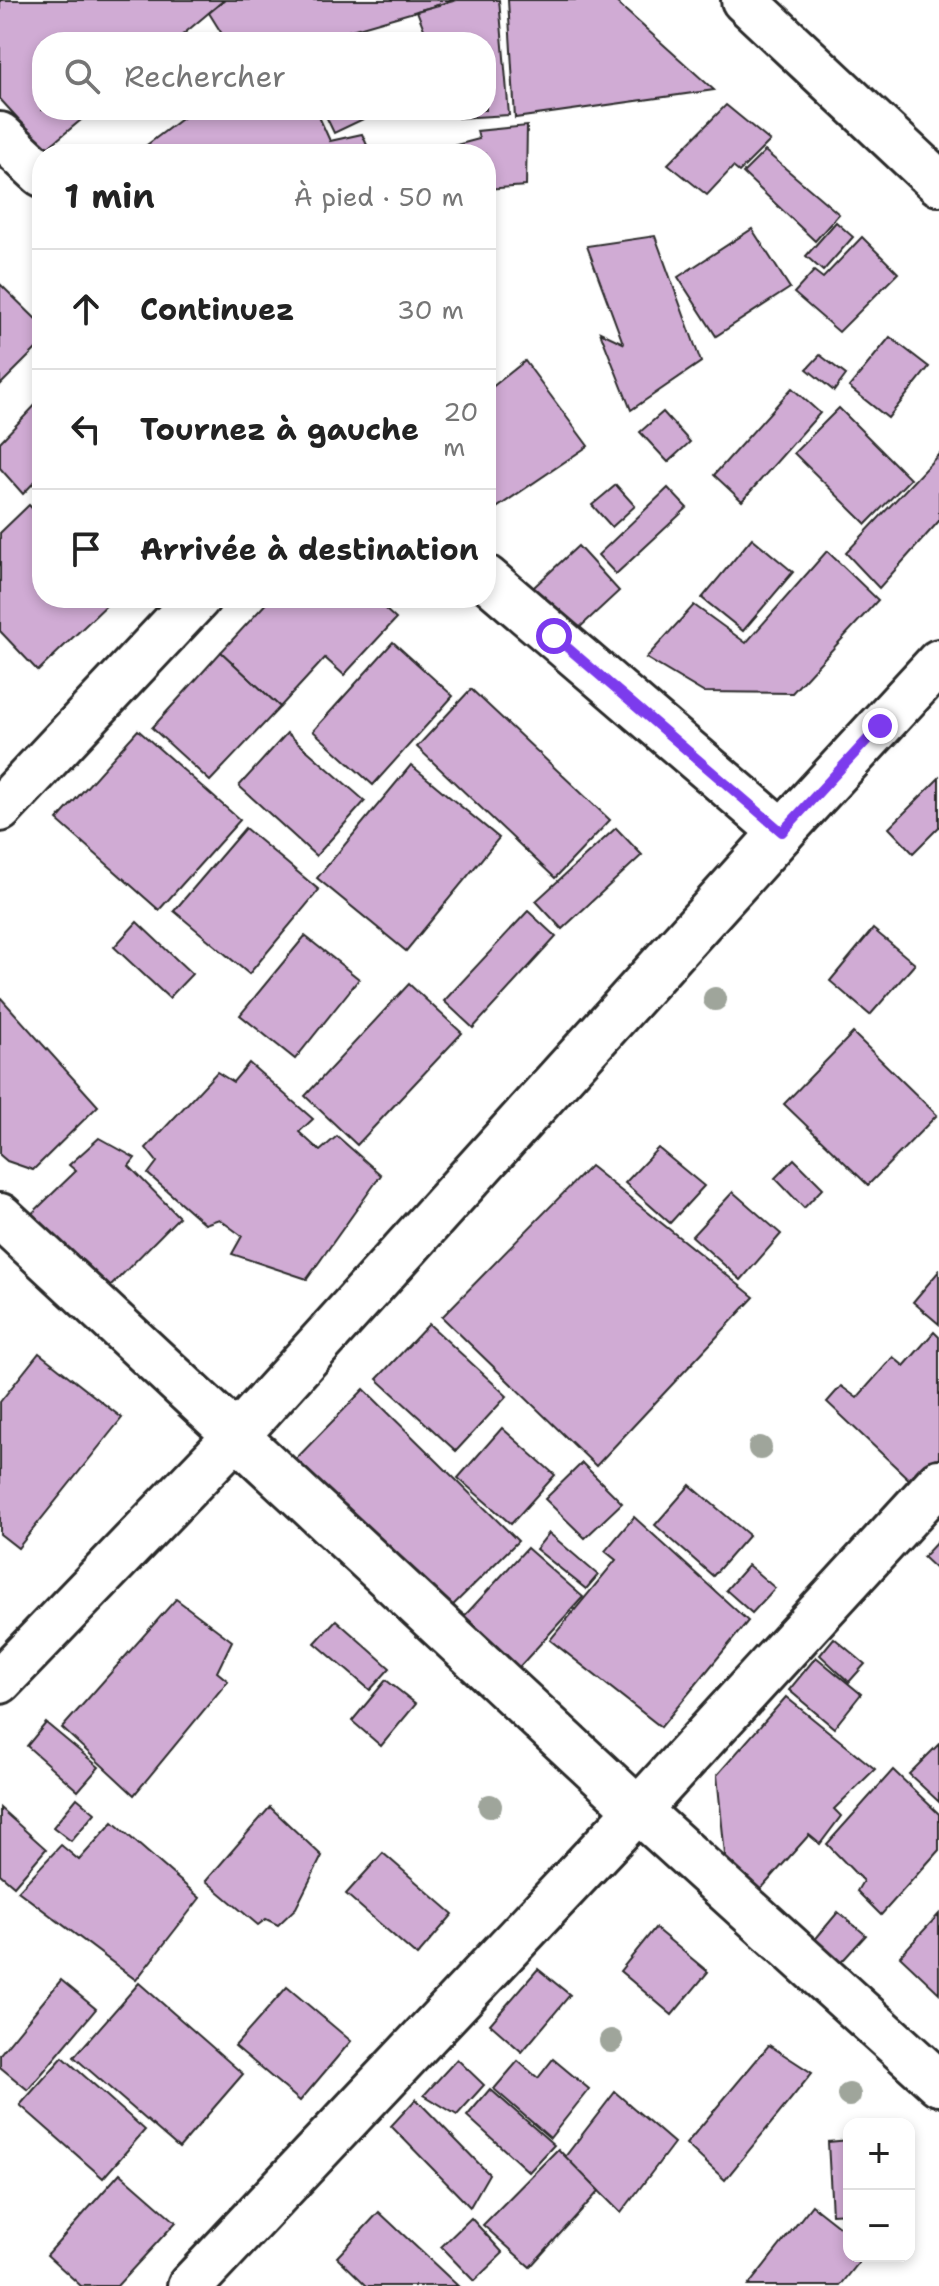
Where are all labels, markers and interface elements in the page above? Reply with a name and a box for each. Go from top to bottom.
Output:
search box [32,32,496,120]
icon: search [60,54,104,98]
text: Rechercher [124,56,286,97]
text: 1 min [64,173,155,219]
text: À pied · 50 m [294,179,464,214]
icon: ahead [64,287,108,331]
text: Continuez [140,289,295,330]
text: 30 m [397,292,464,327]
text: 20 m [443,394,479,464]
icon: left [64,407,108,451]
text: Tournez à gauche [140,409,419,450]
icon: arrive [64,527,108,571]
text: Arrivée à destination [140,529,479,570]
route start [536,618,572,654]
route end [862,708,898,744]
map controls [843,2118,915,2262]
button: + [843,2118,915,2190]
button: − [843,2190,915,2262]

